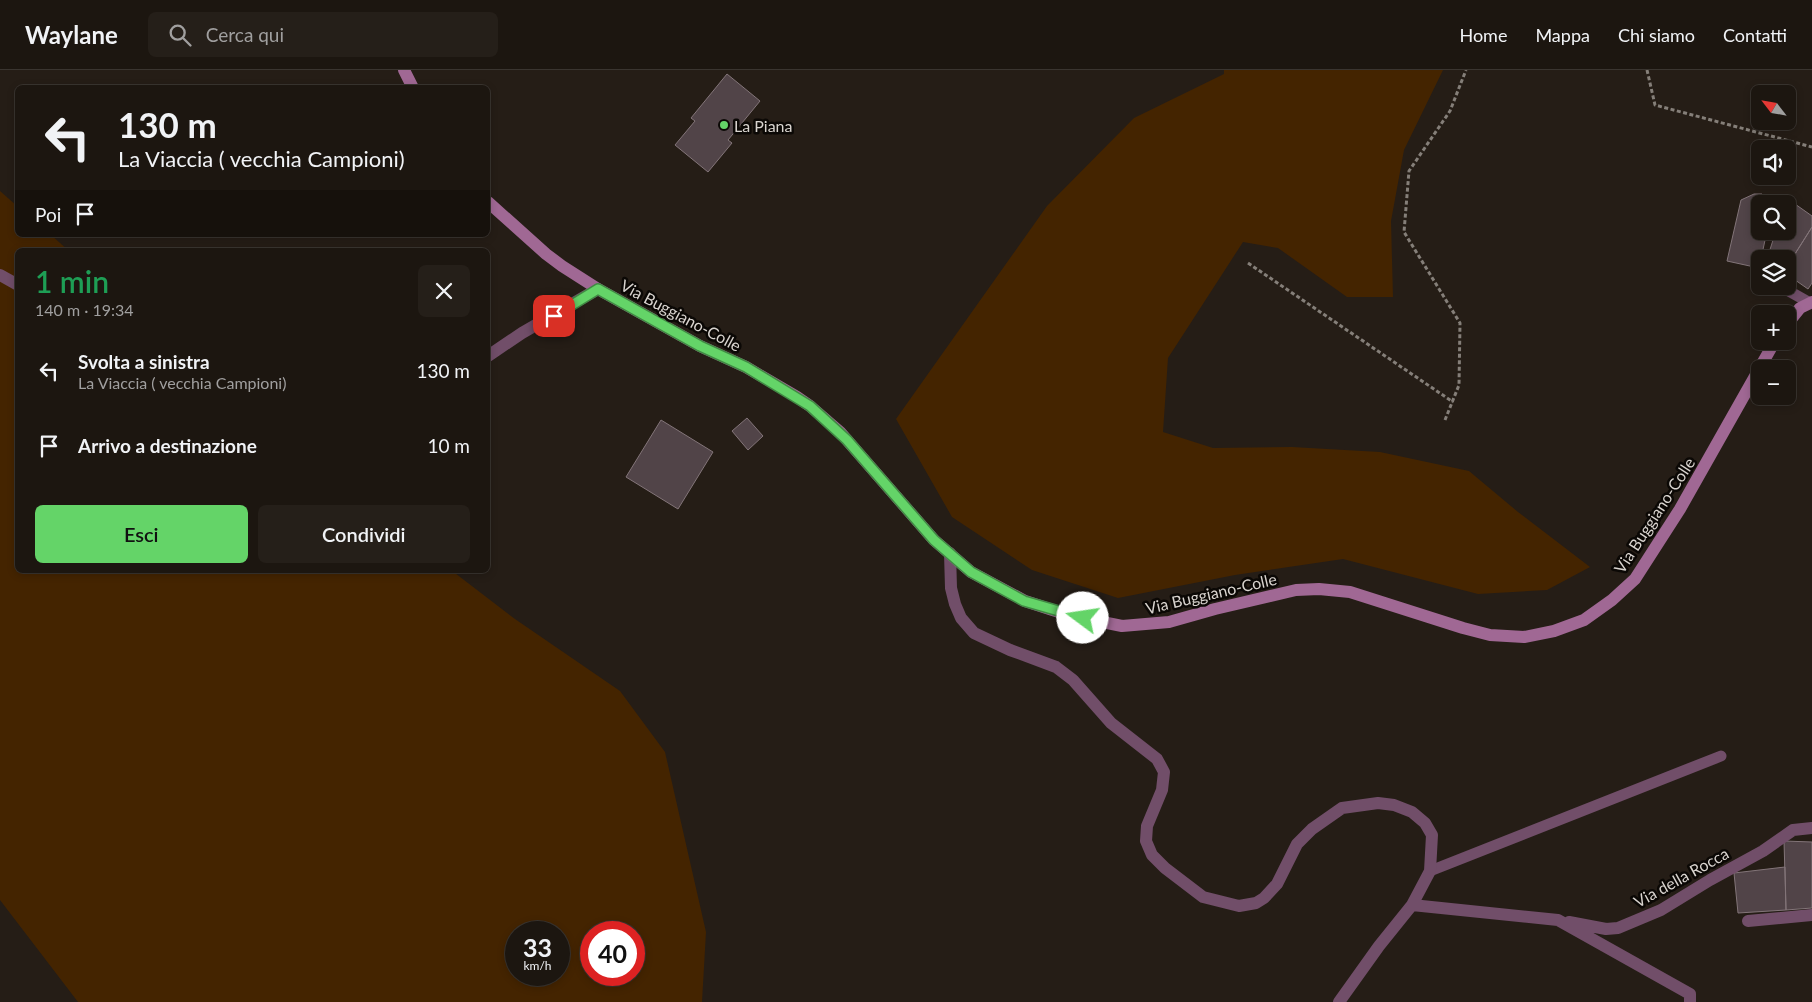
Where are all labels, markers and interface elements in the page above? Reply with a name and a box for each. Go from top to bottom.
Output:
search box [148,12,498,57]
text: Waylane [25,20,118,49]
icon: search [166,21,194,49]
text: Cerca qui [206,23,284,46]
text: Home [1459,24,1507,46]
text: Mappa [1535,24,1590,46]
text: Chi siamo [1618,24,1695,46]
text: Contatti [1723,24,1787,46]
north arrow [1751,85,1796,130]
map controls [1751,85,1796,405]
text: 130 m [118,103,217,145]
icon: left [35,105,100,170]
place label: La Piana [734,116,793,135]
marker: La Piana [718,119,730,131]
button: sound [1751,140,1796,185]
text: La Viaccia ( vecchia Campioni) [118,145,405,172]
button: search [1751,195,1796,240]
icon: arrive [71,200,99,228]
text: Poi [35,203,61,226]
button: layers [1751,250,1796,295]
text: 1 min [35,263,109,299]
button: close [418,265,470,317]
street label: Via Buggiano-Colle [617,275,745,355]
pin [533,295,575,337]
text: 140 m · 19:34 [35,300,134,319]
icon: arrive [540,302,568,330]
button: + [1751,305,1796,350]
text: Svolta a sinistra [78,350,210,373]
icon: left [35,357,63,385]
text: 130 m [416,359,470,382]
button: − [1751,360,1796,405]
text: La Viaccia ( vecchia Campioni) [78,373,286,392]
icon: arrive [35,432,63,460]
text: Arrivo a destinazione [78,434,257,457]
text: 10 m [427,434,470,457]
street label: Via Buggiano-Colle [1610,454,1698,576]
button: Esci [35,505,248,563]
button: Condividi [258,505,470,563]
street label: Via Buggiano-Colle [1144,569,1278,617]
position arrow [1056,591,1108,643]
street label: Via della Rocca [1630,843,1732,911]
speed limit sign: 40 [580,921,645,986]
text: 33 [523,932,552,962]
text: km/h [523,958,552,973]

